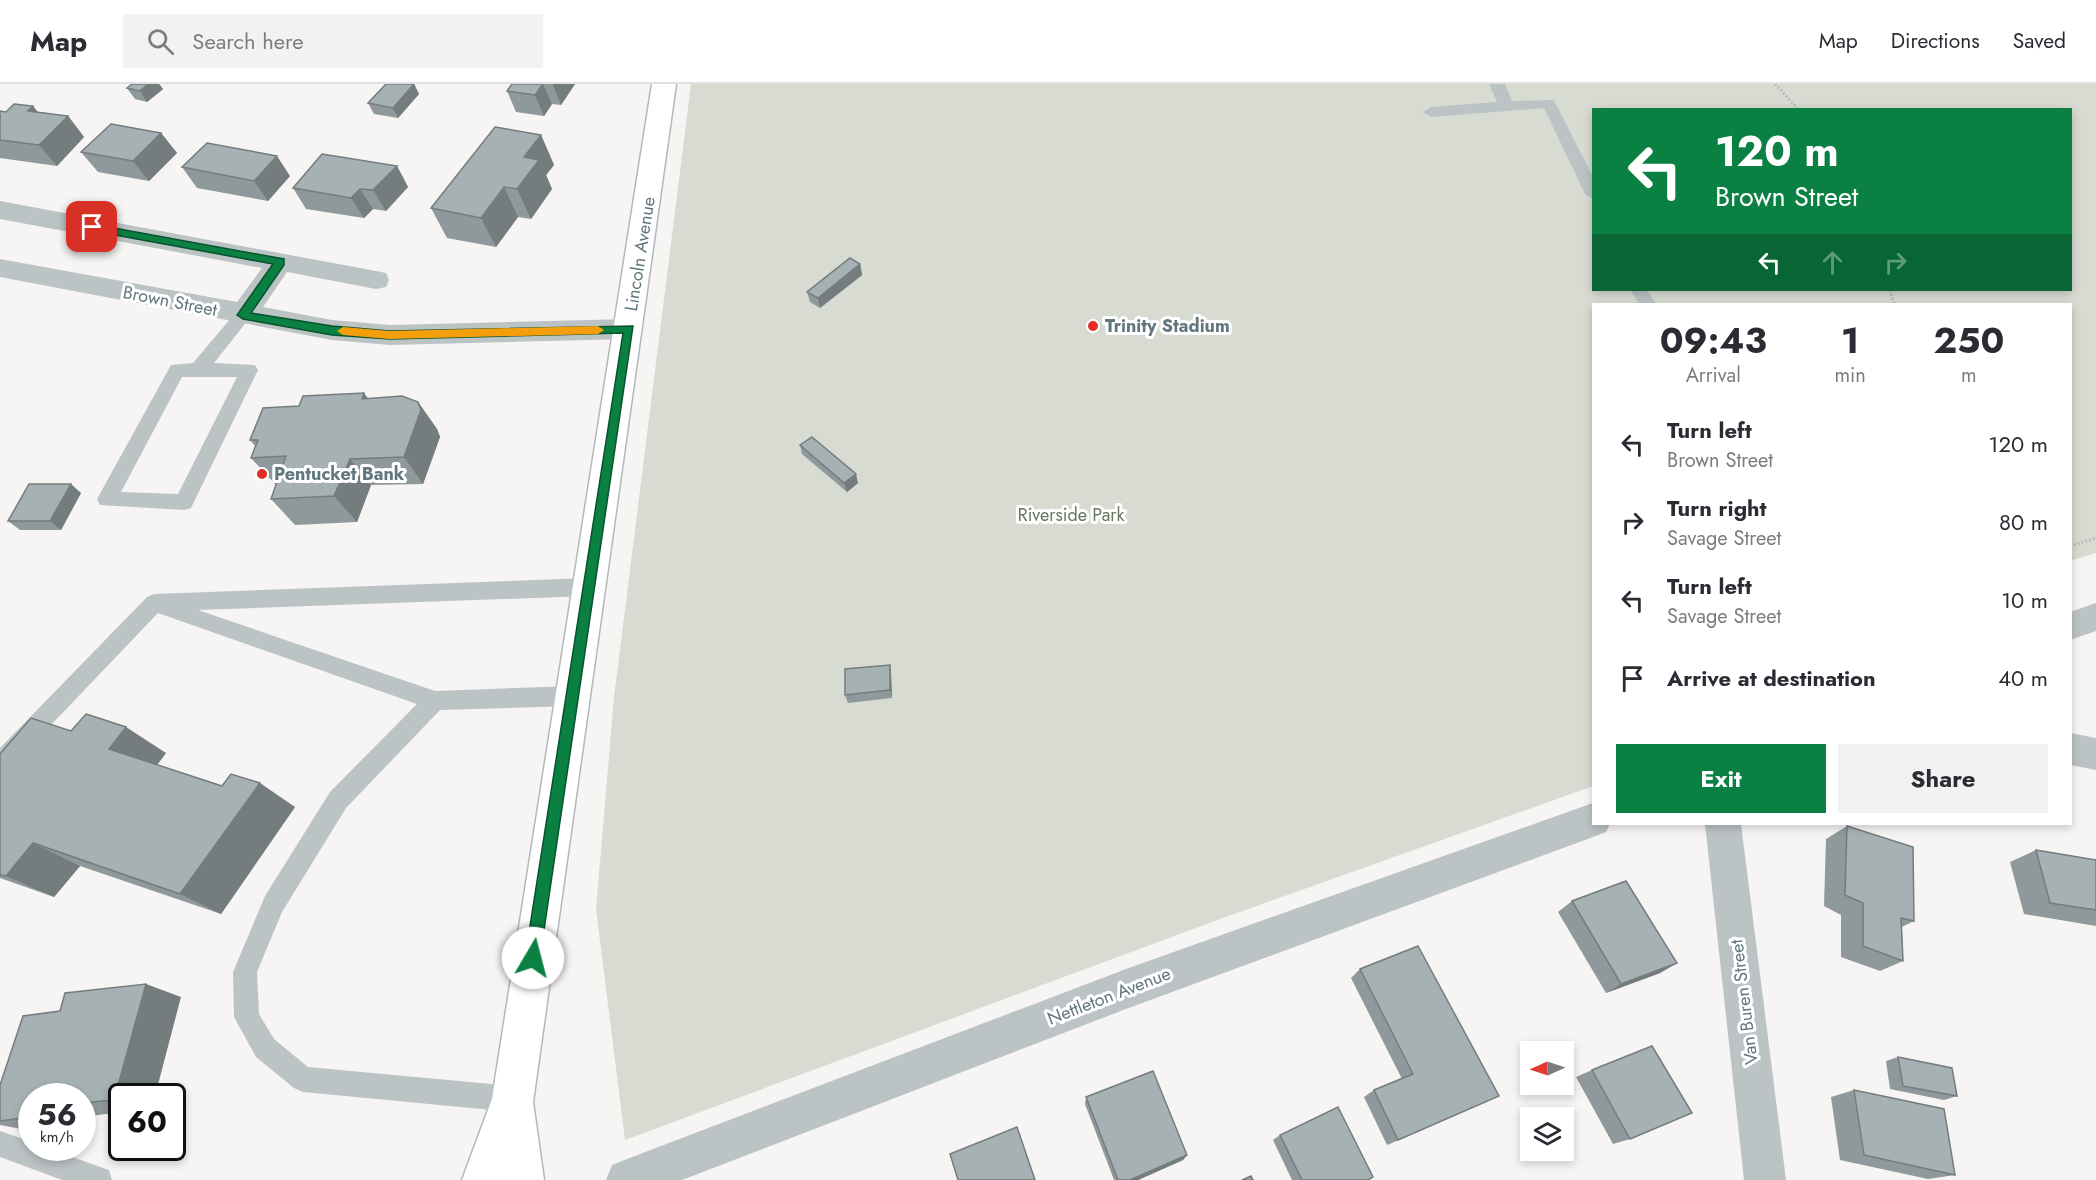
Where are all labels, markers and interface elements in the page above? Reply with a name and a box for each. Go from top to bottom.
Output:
search box [123,14,543,68]
text: Map [30,21,87,62]
icon: search [144,25,177,58]
text: Search here [192,25,304,57]
text: Map [1819,26,1858,56]
text: Directions [1891,26,1980,56]
text: Saved [2013,26,2066,56]
text: 120 m [1715,121,1839,182]
icon: left [1616,132,1694,210]
text: Brown Street [1715,177,1858,216]
street label: Lincoln Avenue [618,195,662,313]
pin [66,201,117,252]
icon: arrive [75,210,108,243]
icon: left [1753,246,1786,279]
icon: ahead [1816,246,1849,279]
icon: right [1879,246,1912,279]
street label: Brown Street [121,279,220,323]
place label: Trinity Stadium [1105,313,1230,339]
text: 09:43 [1660,314,1767,366]
text: 1 [1841,314,1859,366]
text: 250 [1934,314,2004,366]
marker: Trinity Stadium [1086,319,1100,333]
text: Arrival [1686,361,1741,390]
text: min [1835,361,1866,390]
text: m [1961,361,1977,390]
text: Turn left [1667,414,1752,446]
icon: left [1616,428,1649,461]
text: 120 m [1989,428,2048,460]
text: Brown Street [1667,446,1773,475]
place label: Pentucket Bank [274,461,405,487]
marker: Pentucket Bank [255,467,269,481]
text: Turn right [1667,492,1767,524]
park label: Riverside Park [1018,502,1124,528]
icon: right [1616,506,1649,539]
text: 80 m [1999,506,2048,538]
text: Savage Street [1667,524,1781,553]
text: Turn left [1667,570,1752,602]
icon: left [1616,584,1649,617]
text: 10 m [2001,584,2048,616]
text: Savage Street [1667,602,1781,631]
icon: arrive [1616,662,1649,695]
text: Arrive at destination [1667,662,1876,694]
text: 40 m [1998,662,2048,694]
button: Exit [1616,744,1826,813]
button: Share [1838,744,2048,813]
position arrow [501,926,565,990]
street label: Van Buren Street [1723,937,1765,1066]
street label: Nettleton Avenue [1043,961,1175,1031]
north arrow [1520,1041,1574,1095]
map controls [1520,1041,1574,1161]
speed limit sign: 60 [108,1083,186,1161]
text: 56 [37,1093,77,1136]
button: layers [1520,1107,1574,1161]
text: km/h [40,1126,74,1148]

